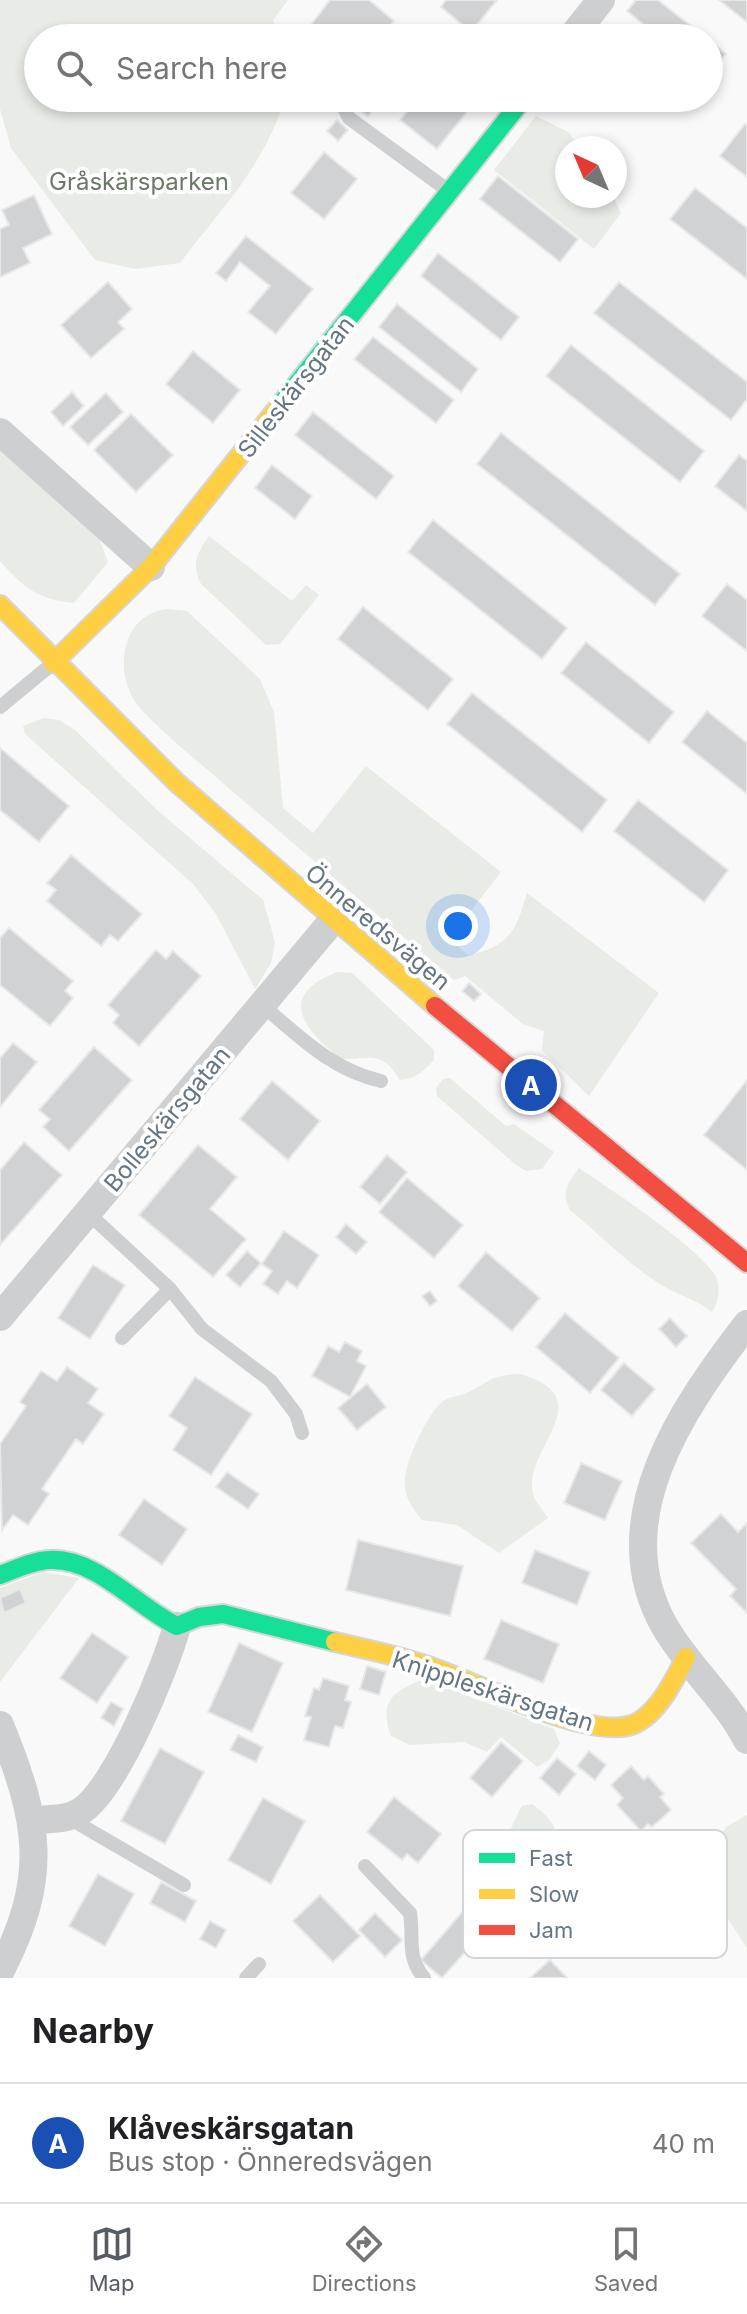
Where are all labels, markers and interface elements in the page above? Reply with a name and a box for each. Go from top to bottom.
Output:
search box [24,24,723,112]
icon: search [52,46,96,90]
text: Search here [116,50,288,86]
north arrow [555,136,627,208]
park label: Gråskärsparken [49,167,229,196]
street label: Silleskärsgatan [232,310,360,464]
street label: Önneredsvägen [300,858,456,996]
your location [438,906,478,946]
street label: Bolleskärsgatan [98,1041,236,1197]
pin: A [505,1055,557,1115]
street label: Knippleskärsgatan [389,1645,597,1737]
legend [463,1830,727,1958]
text: Fast [529,1845,573,1871]
text: Slow [529,1881,579,1907]
text: Jam [529,1917,573,1943]
text: Nearby [32,2010,154,2051]
text: Klåveskärsgatan [108,2110,354,2146]
text: A [48,2128,68,2159]
text: 40 m [652,2128,715,2159]
text: Bus stop · Önneredsvägen [108,2146,433,2177]
tab: Map [89,2222,134,2296]
tab: Directions [312,2222,417,2296]
tab: Saved [594,2222,658,2296]

